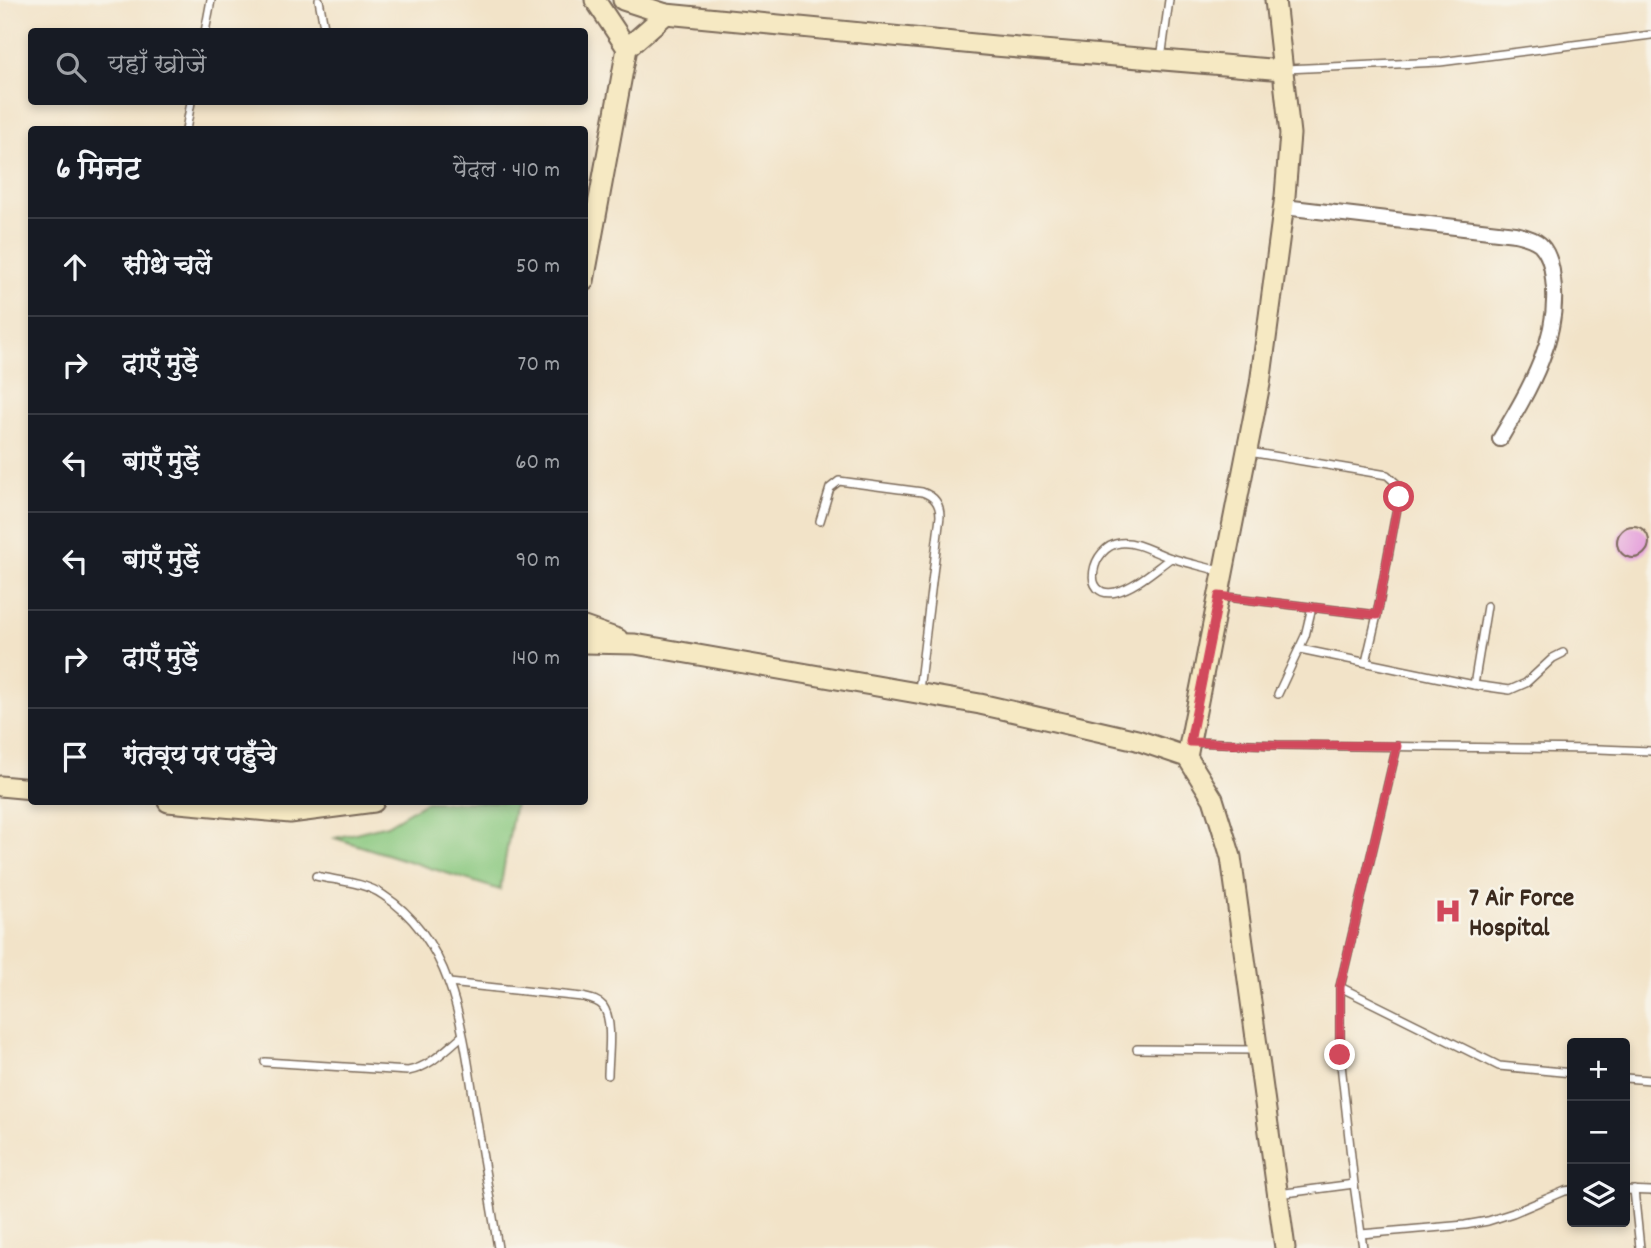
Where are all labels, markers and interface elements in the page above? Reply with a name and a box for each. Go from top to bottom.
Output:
search box [28,28,588,105]
icon: search [52,48,90,86]
text: यहाँ खोजें [108,48,206,85]
text: 6 मिनट [56,150,141,193]
text: पैदल · 410 m [453,155,560,188]
icon: ahead [56,248,94,286]
text: सीधे चलें [123,249,212,286]
text: 50 m [516,251,560,284]
icon: right [56,346,94,384]
text: दाएँ मुड़ें [123,347,198,384]
text: 70 m [518,349,560,382]
icon: left [56,444,94,482]
text: बाएँ मुड़ें [123,445,200,482]
text: 60 m [515,447,560,480]
route start [1383,481,1414,512]
icon: left [56,542,94,580]
text: बाएँ मुड़ें [123,543,200,580]
text: 90 m [516,545,560,578]
icon: right [56,640,94,678]
text: दाएँ मुड़ें [123,641,198,678]
text: 140 m [512,643,560,676]
icon: arrive [56,738,94,776]
text: गंतव्य पर पहुँचे [123,739,277,776]
place label: 7 Air Force Hospital [1469,881,1574,948]
hospital icon: 7 Air Force Hospital [1433,896,1463,926]
map controls [1567,1038,1630,1227]
button: + [1567,1038,1630,1101]
route end [1324,1039,1355,1070]
button: − [1567,1101,1630,1164]
button: layers [1567,1164,1630,1227]

